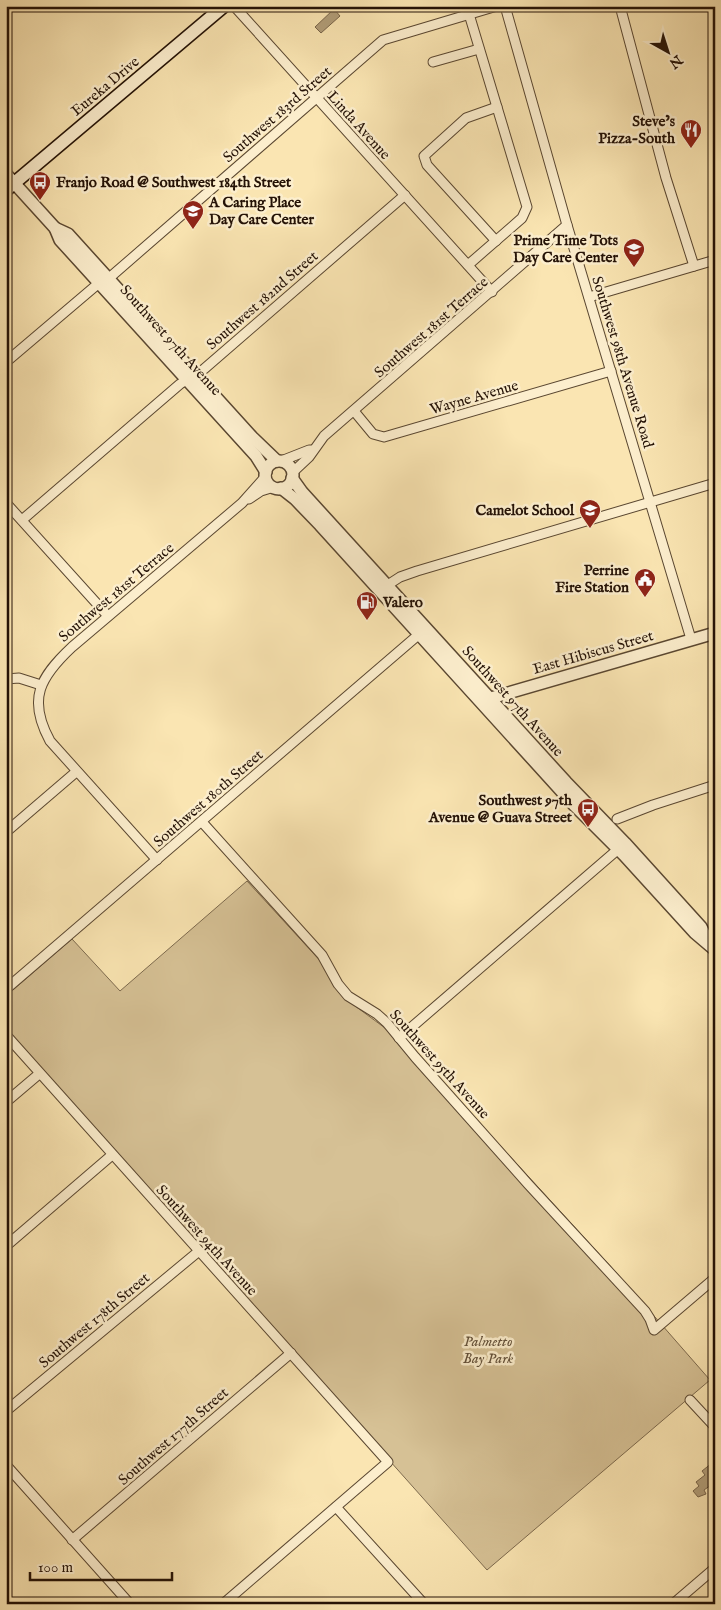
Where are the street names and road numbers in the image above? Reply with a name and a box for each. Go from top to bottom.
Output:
street label: Eureka Drive [67,52,143,120]
street label: Southwest 183rd Street [219,62,336,167]
street label: Linda Avenue [323,87,395,164]
street label: Southwest 182nd Street [203,247,322,354]
street label: Southwest 181st Terrace [370,273,492,382]
street label: Southwest 98th Avenue Road [587,274,658,451]
street label: Southwest 97th Avenue [116,281,225,400]
street label: Wayne Avenue [428,376,521,419]
street label: Southwest 181st Terrace [55,538,178,646]
street label: East Hibiscus Street [531,626,656,679]
street label: Southwest 97th Avenue [458,642,567,761]
street label: Southwest 180th Street [150,746,267,851]
street label: Southwest 95th Avenue [385,1006,494,1123]
street label: Southwest 94th Avenue [152,1181,262,1300]
street label: Southwest 178th Street [35,1268,154,1372]
street label: Southwest 177th Street [114,1383,232,1489]

